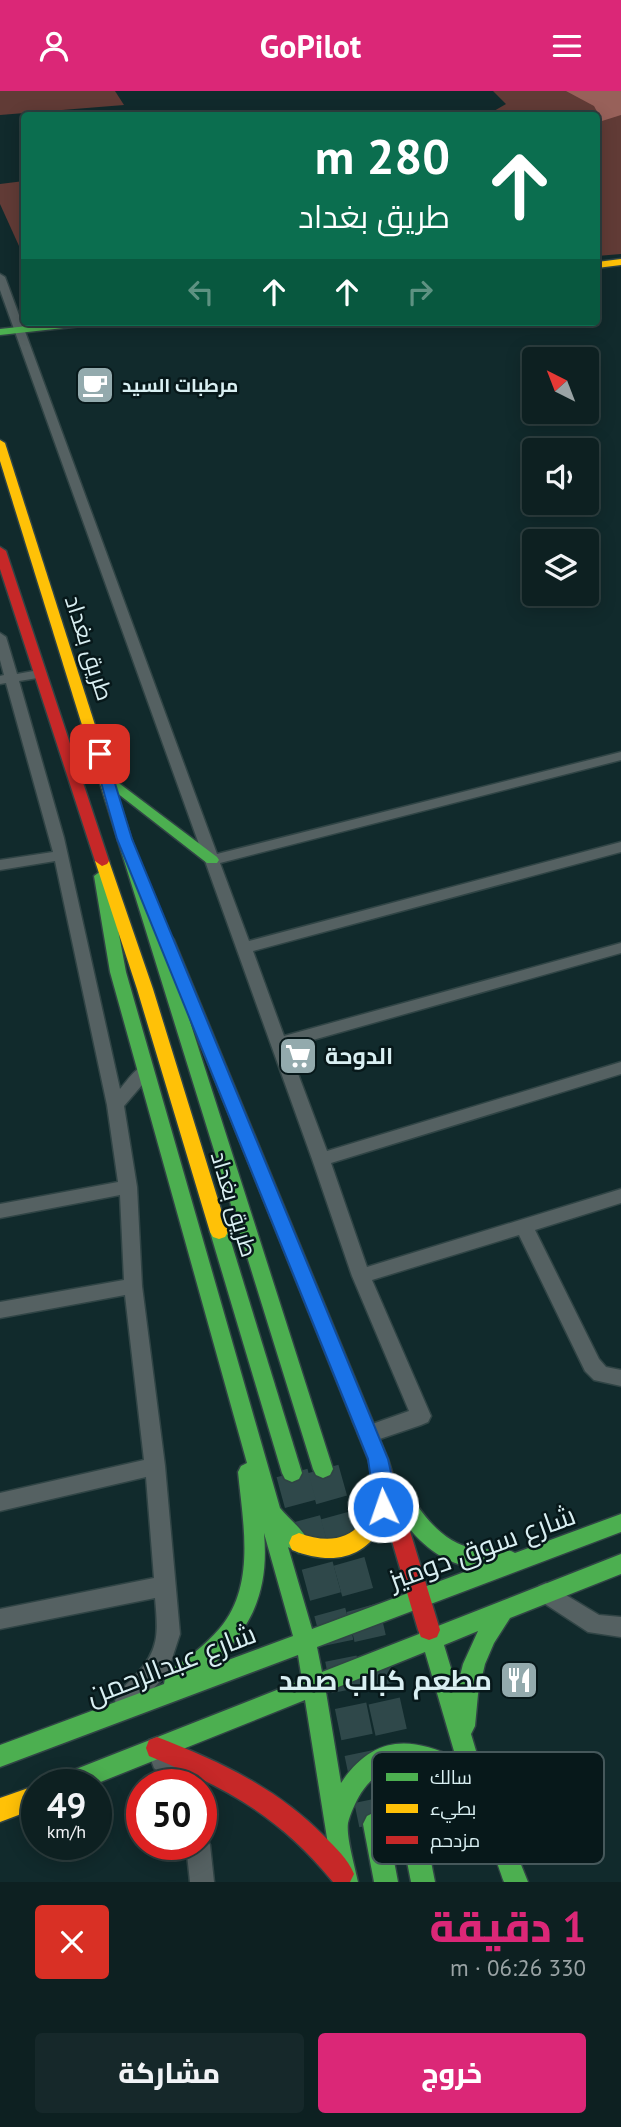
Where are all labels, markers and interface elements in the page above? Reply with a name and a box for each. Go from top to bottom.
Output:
text: GoPilot [260,25,361,67]
icon: person [35,27,73,65]
icon: menu [548,27,586,65]
text: 280 m [315,124,450,188]
icon: ahead [474,140,565,231]
text: طريق بغداد [298,195,450,237]
icon: left [182,273,220,311]
icon: ahead [255,273,293,311]
icon: ahead [328,273,366,311]
icon: right [401,273,439,311]
north arrow [522,347,598,423]
map controls [522,347,599,606]
cafe icon: مرطبات السيد [74,364,116,406]
place label: مرطبات السيد [122,373,238,397]
button: sound [522,438,599,515]
button: layers [522,529,599,606]
street label: طريق بغداد [59,591,120,704]
pin [70,724,130,784]
icon: arrive [81,735,119,773]
supermarket icon: الدوحة [277,1035,319,1077]
place label: الدوحة [325,1041,393,1070]
street label: طريق بغداد [205,1147,264,1260]
position arrow [346,1470,420,1544]
street label: شارع سوق دوميز [381,1496,581,1599]
street label: شارع عبدالرحمن [81,1614,261,1714]
restaurant icon: مطعم كباب صمد [498,1659,540,1701]
place label: مطعم كباب صمد [279,1661,492,1700]
legend [372,1752,604,1864]
text: سالك [430,1765,472,1789]
speed limit sign: 50 [126,1769,217,1860]
text: 49 [47,1782,86,1828]
text: بطيء [430,1796,476,1823]
text: km/h [47,1820,86,1843]
text: مزدحم [430,1828,480,1854]
text: 1 دقيقة [430,1899,586,1954]
button: close [35,1905,109,1979]
text: 330 m · 06:26 [450,1953,586,1982]
button: مشاركة [35,2033,304,2113]
button: خروج [318,2033,586,2113]

